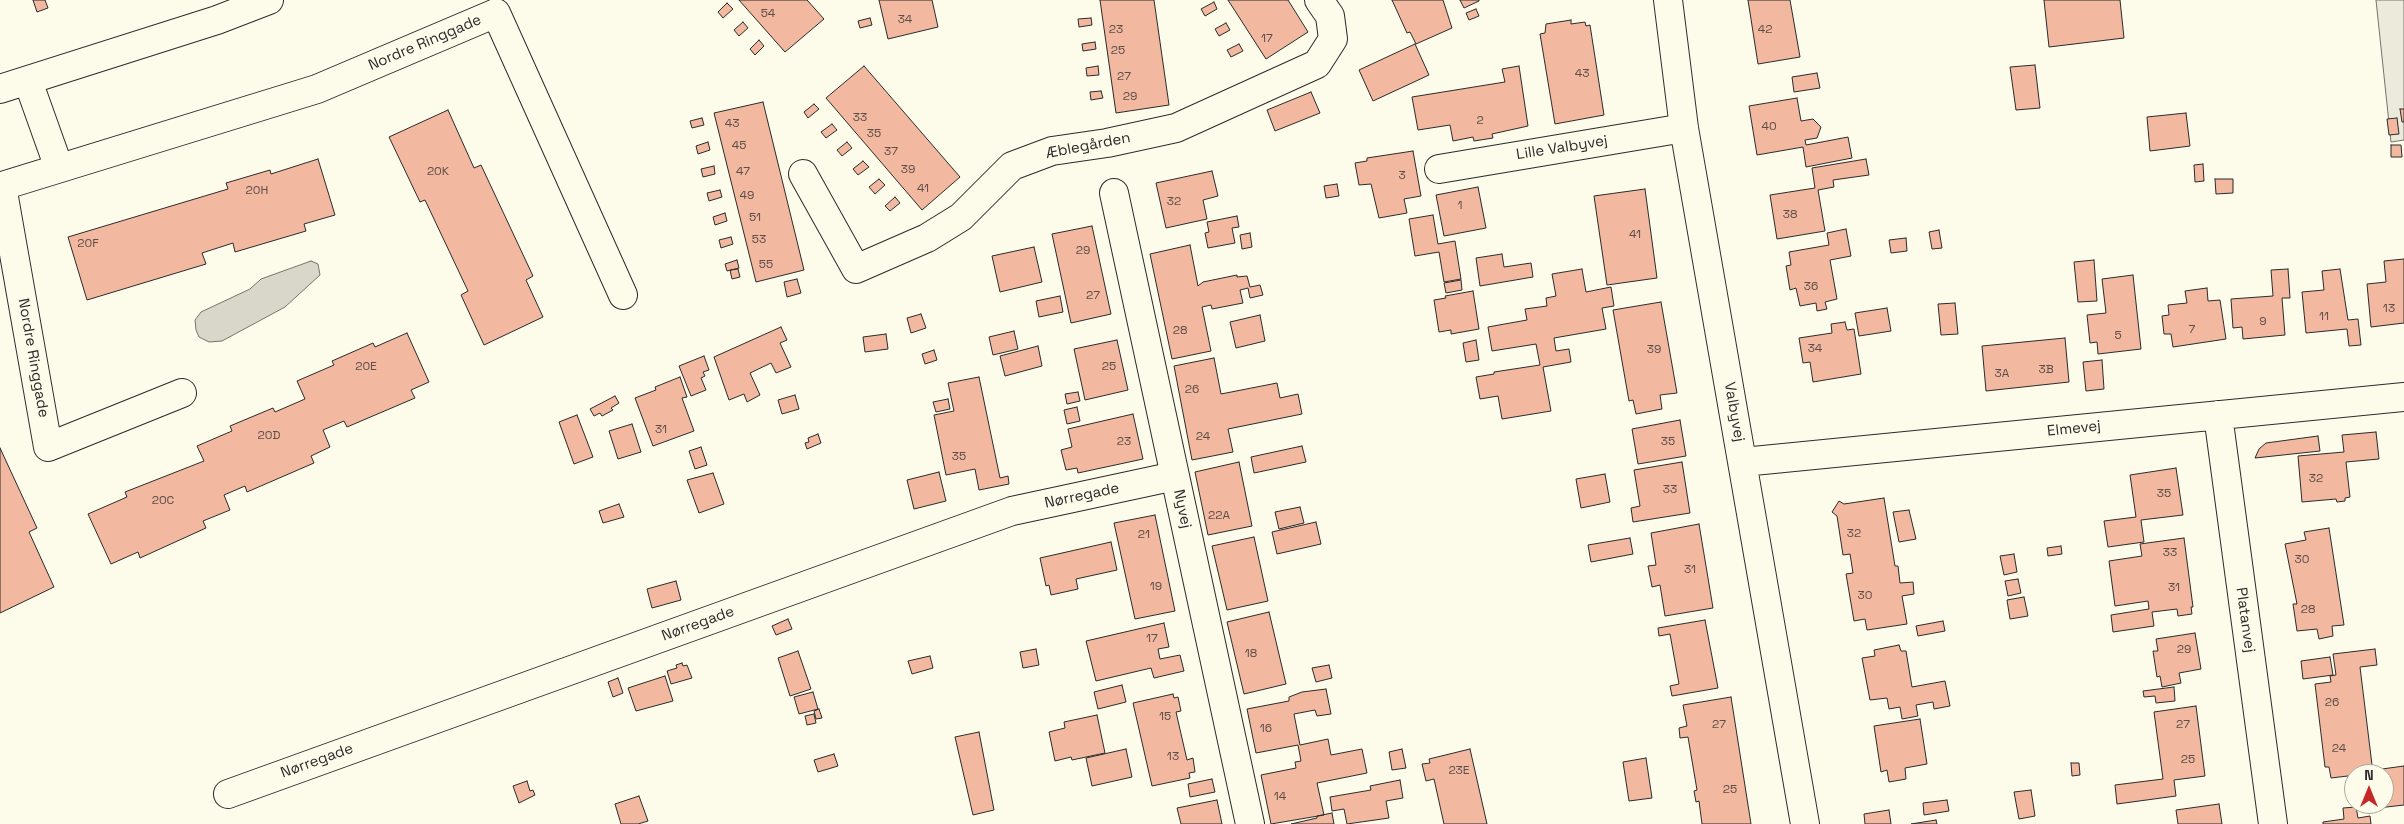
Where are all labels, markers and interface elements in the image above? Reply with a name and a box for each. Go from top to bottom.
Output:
house number: 54 [761,7,775,21]
street label: Nordre Ringgade [366,11,484,75]
house number: 34 [898,13,912,27]
house number: 23 [1109,23,1123,37]
house number: 42 [1758,23,1772,37]
house number: 17 [1261,32,1273,46]
house number: 25 [1111,44,1125,58]
house number: 43 [1575,67,1589,81]
house number: 27 [1117,70,1131,84]
house number: 29 [1123,90,1137,104]
house number: 33 [853,111,867,125]
house number: 2 [1476,114,1484,128]
house number: 43 [725,117,739,131]
house number: 40 [1761,120,1777,134]
house number: 35 [867,127,881,141]
street label: Æblegården [1044,129,1132,163]
street label: Lille Valbyvej [1515,132,1609,164]
house number: 45 [732,139,746,153]
house number: 37 [884,145,898,159]
house number: 39 [901,163,915,177]
house number: 20K [427,165,449,179]
house number: 47 [736,165,750,179]
house number: 3 [1398,169,1406,183]
house number: 41 [917,182,929,196]
house number: 20H [246,184,268,198]
house number: 49 [740,189,754,203]
house number: 32 [1167,195,1181,209]
house number: 1 [1457,199,1463,213]
house number: 38 [1783,208,1797,222]
house number: 51 [749,211,761,225]
house number: 41 [1629,228,1641,242]
house number: 53 [752,233,766,247]
house number: 20F [77,237,99,251]
house number: 29 [1076,244,1090,258]
house number: 55 [759,258,773,272]
house number: 36 [1804,280,1818,294]
house number: 27 [1086,289,1100,303]
street label: Nordre Ringgade [14,297,52,419]
house number: 13 [2383,302,2395,316]
house number: 11 [2319,310,2329,324]
house number: 9 [2259,315,2267,329]
house number: 7 [2189,323,2195,337]
house number: 28 [1173,324,1187,338]
house number: 5 [2114,329,2122,343]
house number: 34 [1808,342,1822,356]
house number: 39 [1647,343,1661,357]
house number: 20E [355,360,377,374]
house number: 25 [1102,360,1116,374]
house number: 3B [2038,363,2054,377]
house number: 3A [1995,367,2009,381]
street label: Valbyvej [1720,381,1748,443]
house number: 26 [1185,383,1199,397]
street label: Elmevej [2046,417,2102,441]
house number: 31 [655,423,667,437]
house number: 20D [258,429,280,443]
house number: 24 [1196,430,1210,444]
house number: 23 [1117,435,1131,449]
house number: 35 [1661,435,1675,449]
house number: 35 [952,450,966,464]
house number: 32 [2309,472,2323,486]
street label: Nørregade [1043,479,1121,513]
house number: 33 [1663,483,1677,497]
house number: 35 [2157,487,2171,501]
street label: Nyvej [1169,488,1195,530]
house number: 20C [152,494,174,508]
house number: 22A [1208,509,1230,523]
house number: 32 [1847,527,1861,541]
house number: 21 [1138,528,1150,542]
house number: 33 [2163,546,2177,560]
house number: 30 [2295,553,2309,567]
house number: 31 [1684,563,1696,577]
house number: 19 [1150,580,1162,594]
house number: 31 [2168,581,2180,595]
street label: Platanvej [2232,586,2258,654]
house number: 30 [1858,589,1872,603]
street label: Nørregade [659,603,737,645]
house number: 28 [2301,603,2315,617]
house number: 17 [1146,632,1158,646]
house number: 29 [2177,643,2191,657]
house number: 18 [1245,647,1257,661]
house number: 26 [2325,696,2339,710]
house number: 15 [1159,710,1171,724]
house number: 27 [1712,718,1726,732]
house number: 27 [2176,718,2190,732]
house number: 16 [1260,722,1272,736]
street label: Nørregade [278,740,356,782]
house number: 24 [2332,742,2346,756]
house number: 13 [1167,750,1179,764]
house number: 25 [2181,753,2195,767]
house number: 23E [1448,764,1470,778]
north arrow [2344,764,2394,814]
text: N [2364,766,2374,784]
house number: 25 [1723,783,1737,797]
house number: 14 [1274,790,1286,804]

